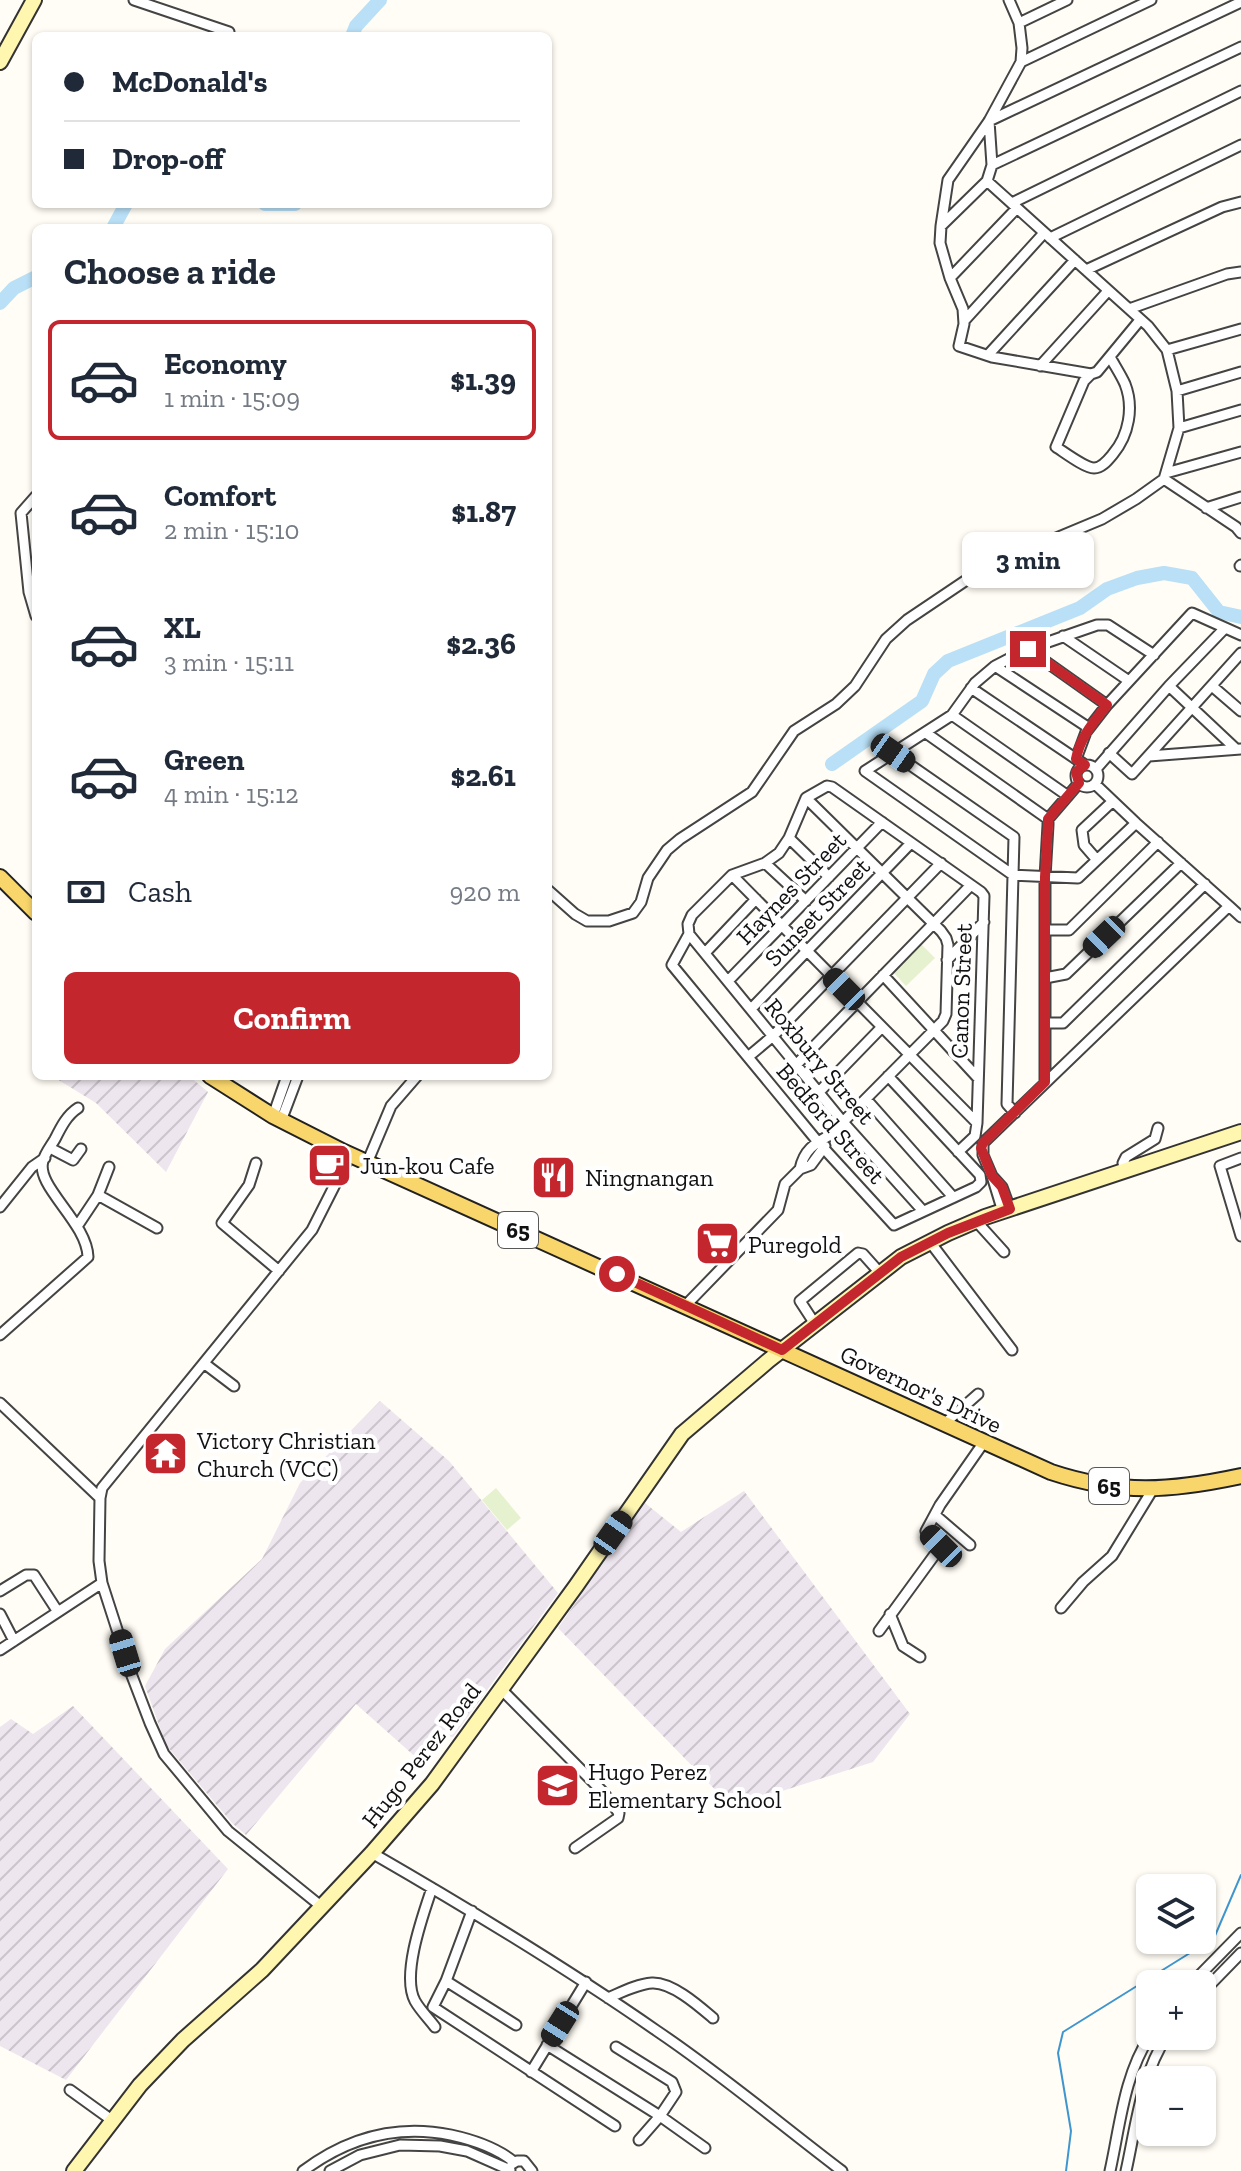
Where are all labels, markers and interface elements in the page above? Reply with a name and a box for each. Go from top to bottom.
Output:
text: McDonald's [112,64,268,100]
text: Drop-off [112,141,224,177]
text: Choose a ride [64,250,276,293]
icon: car [68,344,140,416]
text: Economy [164,346,287,382]
text: $1.39 [450,362,516,398]
text: 1 min · 15:09 [164,382,300,414]
icon: car [68,476,140,548]
text: Comfort [164,478,276,514]
text: $1.87 [451,494,516,530]
text: 2 min · 15:10 [164,514,300,546]
callout: 3 min [962,533,1094,589]
text: 3 min [996,544,1060,576]
icon: car [68,608,140,680]
text: XL [164,610,201,646]
text: $2.36 [446,626,516,662]
route end [1010,631,1046,667]
text: 3 min · 15:11 [164,646,294,678]
car [866,729,920,777]
icon: car [68,740,140,812]
text: Green [164,742,244,778]
text: $2.61 [451,758,516,794]
text: 4 min · 15:12 [164,778,299,810]
street label: Haynes Street [730,826,852,950]
street label: Sunset Street [758,852,876,972]
icon: cash [64,870,108,914]
text: Cash [128,874,192,910]
text: 920 m [449,876,520,908]
car [1078,912,1130,962]
street label: Canon Street [944,923,978,1059]
car [819,964,869,1014]
button: Confirm [64,972,520,1064]
street label: Roxbury Street [759,992,881,1130]
street label: Bedford Street [771,1057,891,1189]
cafe icon: Jun-kou Cafe [305,1141,353,1189]
place label: Jun-kou Cafe [360,1151,495,1180]
restaurant icon: Ningnangan [530,1153,578,1201]
place label: Ningnangan [585,1163,714,1192]
road number: 65 [498,1212,538,1248]
supermarket icon: Puregold [693,1220,741,1268]
place label: Puregold [748,1230,842,1259]
route start [599,1256,635,1292]
street label: Governor's Drive [836,1339,1006,1439]
place label: Victory Christian Church (VCC) [196,1426,376,1483]
temple icon: Victory Christian Church (VCC) [142,1430,190,1478]
road number: 65 [1089,1468,1129,1504]
car [589,1506,637,1560]
car [916,1521,966,1571]
car [107,1627,143,1679]
street label: Hugo Perez Road [355,1677,487,1833]
place label: Hugo Perez Elementary School [588,1757,782,1814]
school or university icon: Hugo Perez Elementary School [533,1761,581,1809]
map controls [1136,1874,1216,2146]
button: layers [1136,1874,1216,1954]
button: + [1136,1970,1216,2050]
car [537,1997,583,2051]
button: − [1136,2066,1216,2146]

